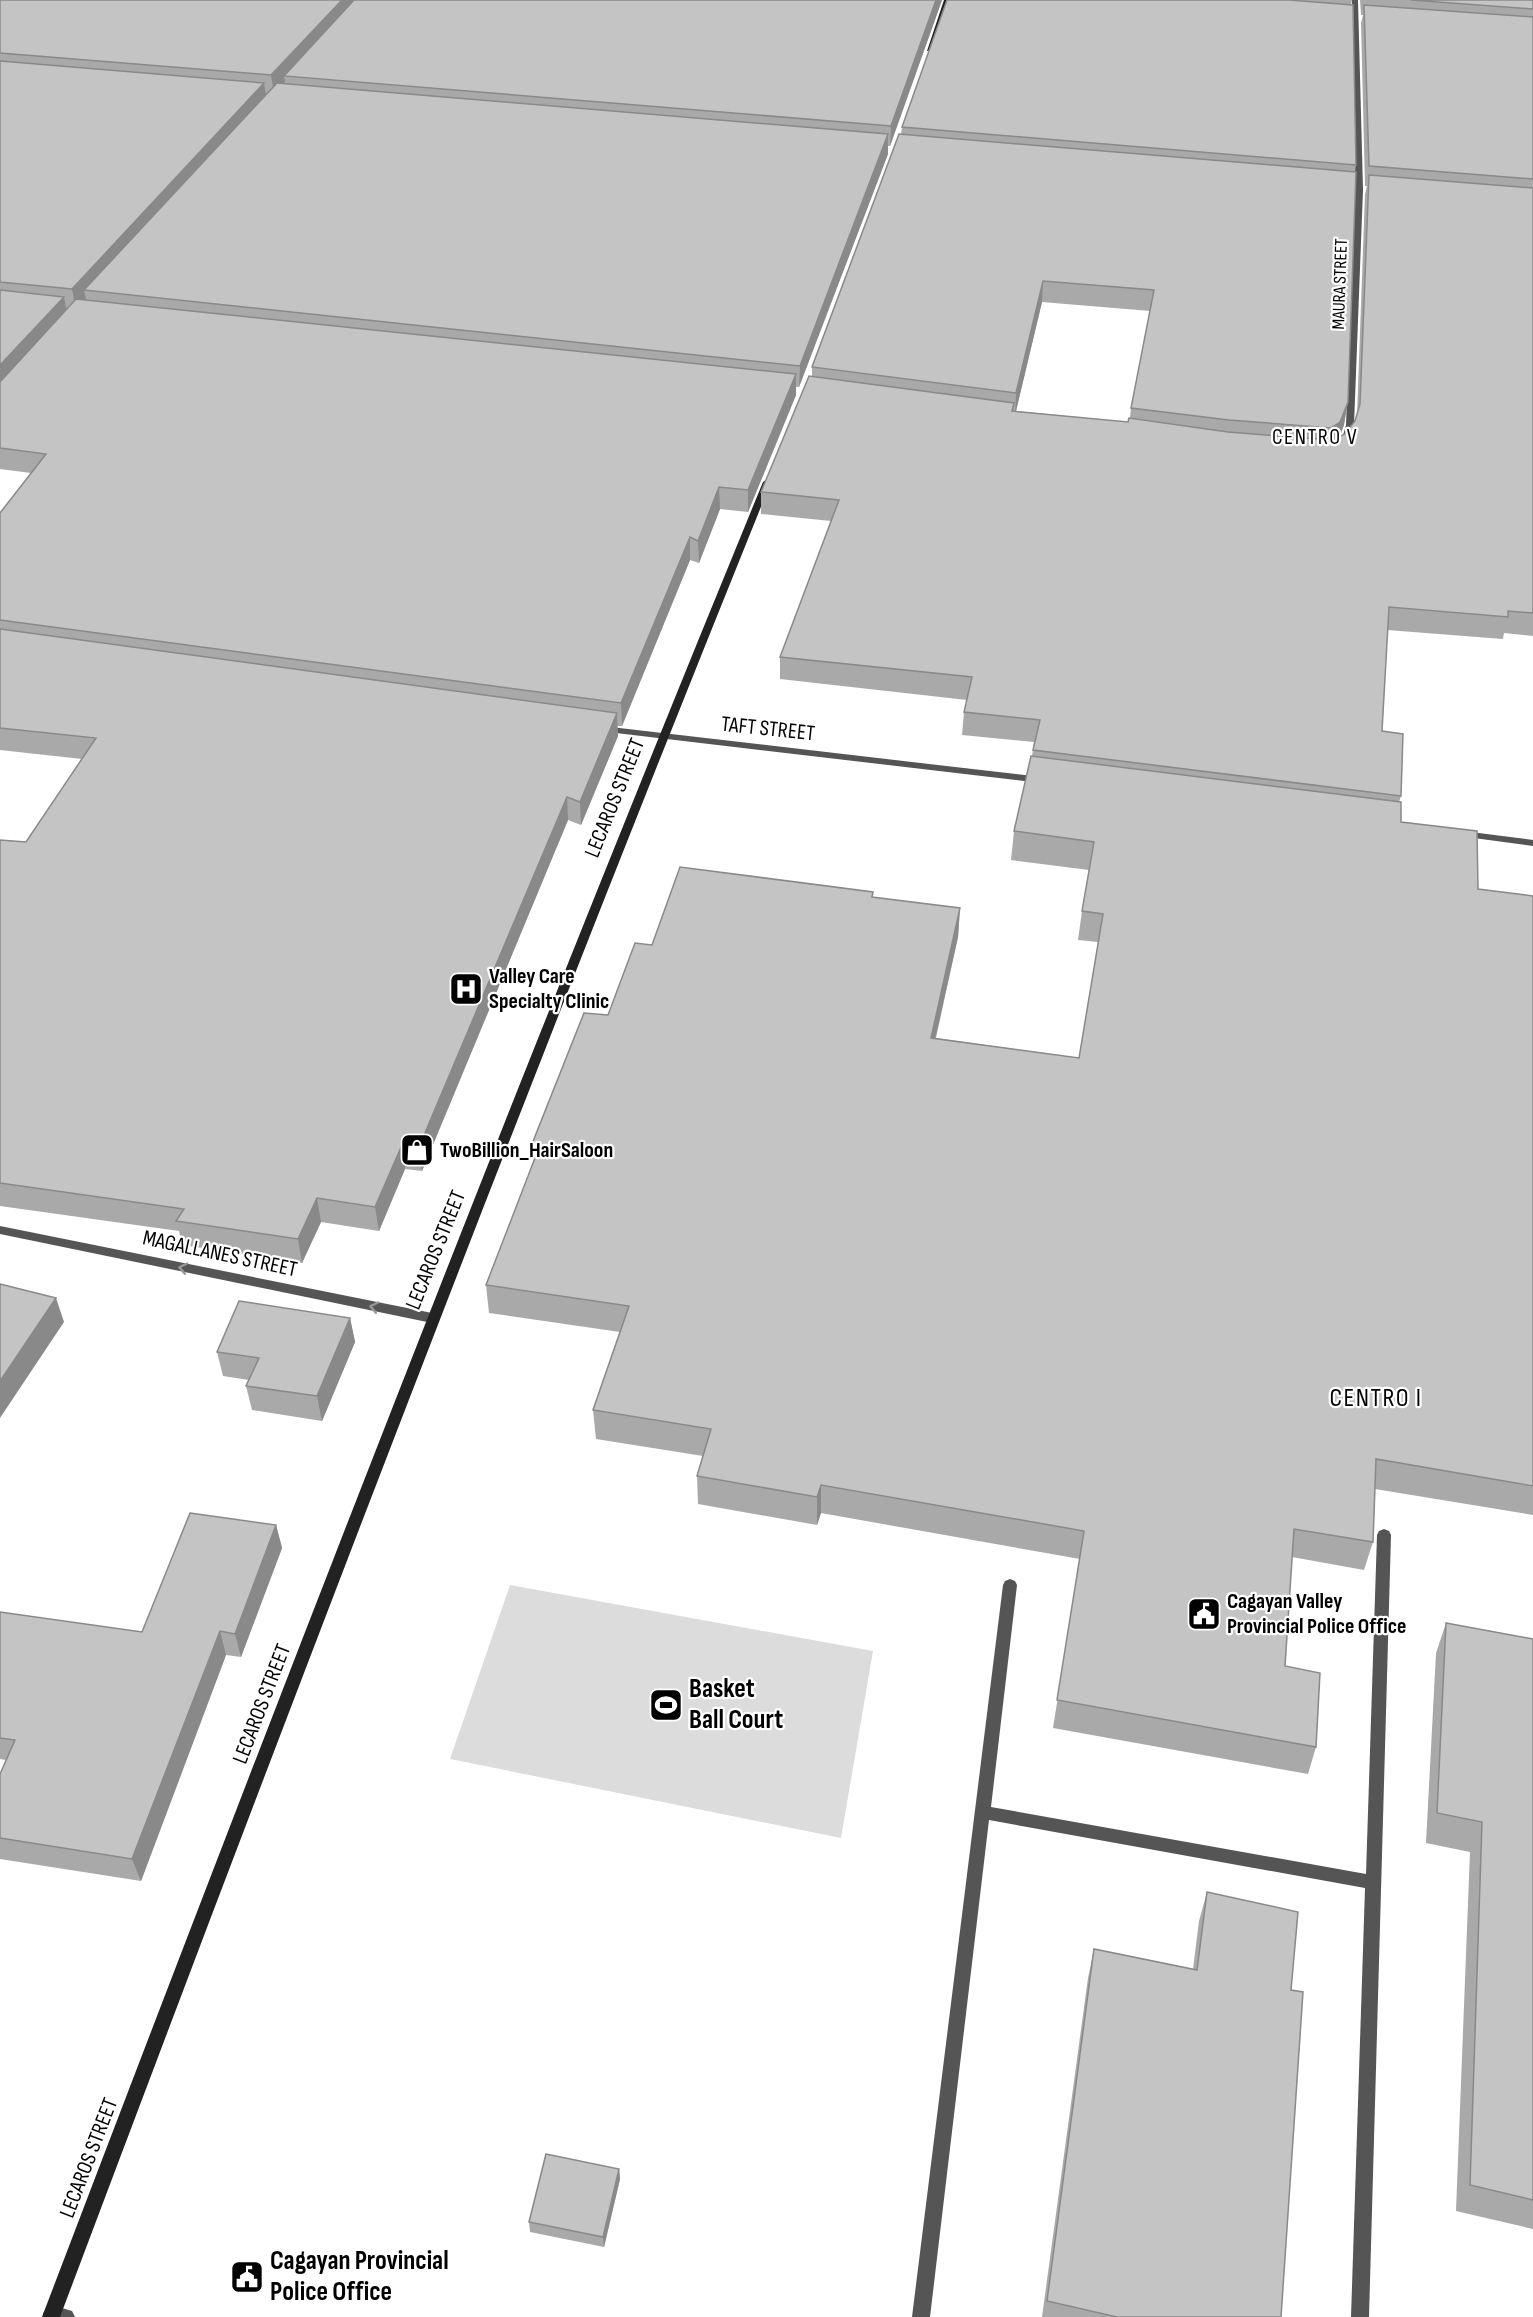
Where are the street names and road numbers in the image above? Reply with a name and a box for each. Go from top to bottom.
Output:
street label: MAURA STREET [1328,238,1352,330]
street label: TAFT STREET [720,711,816,747]
street label: LECAROS STREET [579,734,651,862]
street label: LECAROS STREET [400,1186,472,1314]
street label: MAGALLANES STREET [140,1224,300,1284]
street label: LECAROS STREET [227,1640,297,1768]
street label: LECAROS STREET [54,2094,124,2222]

